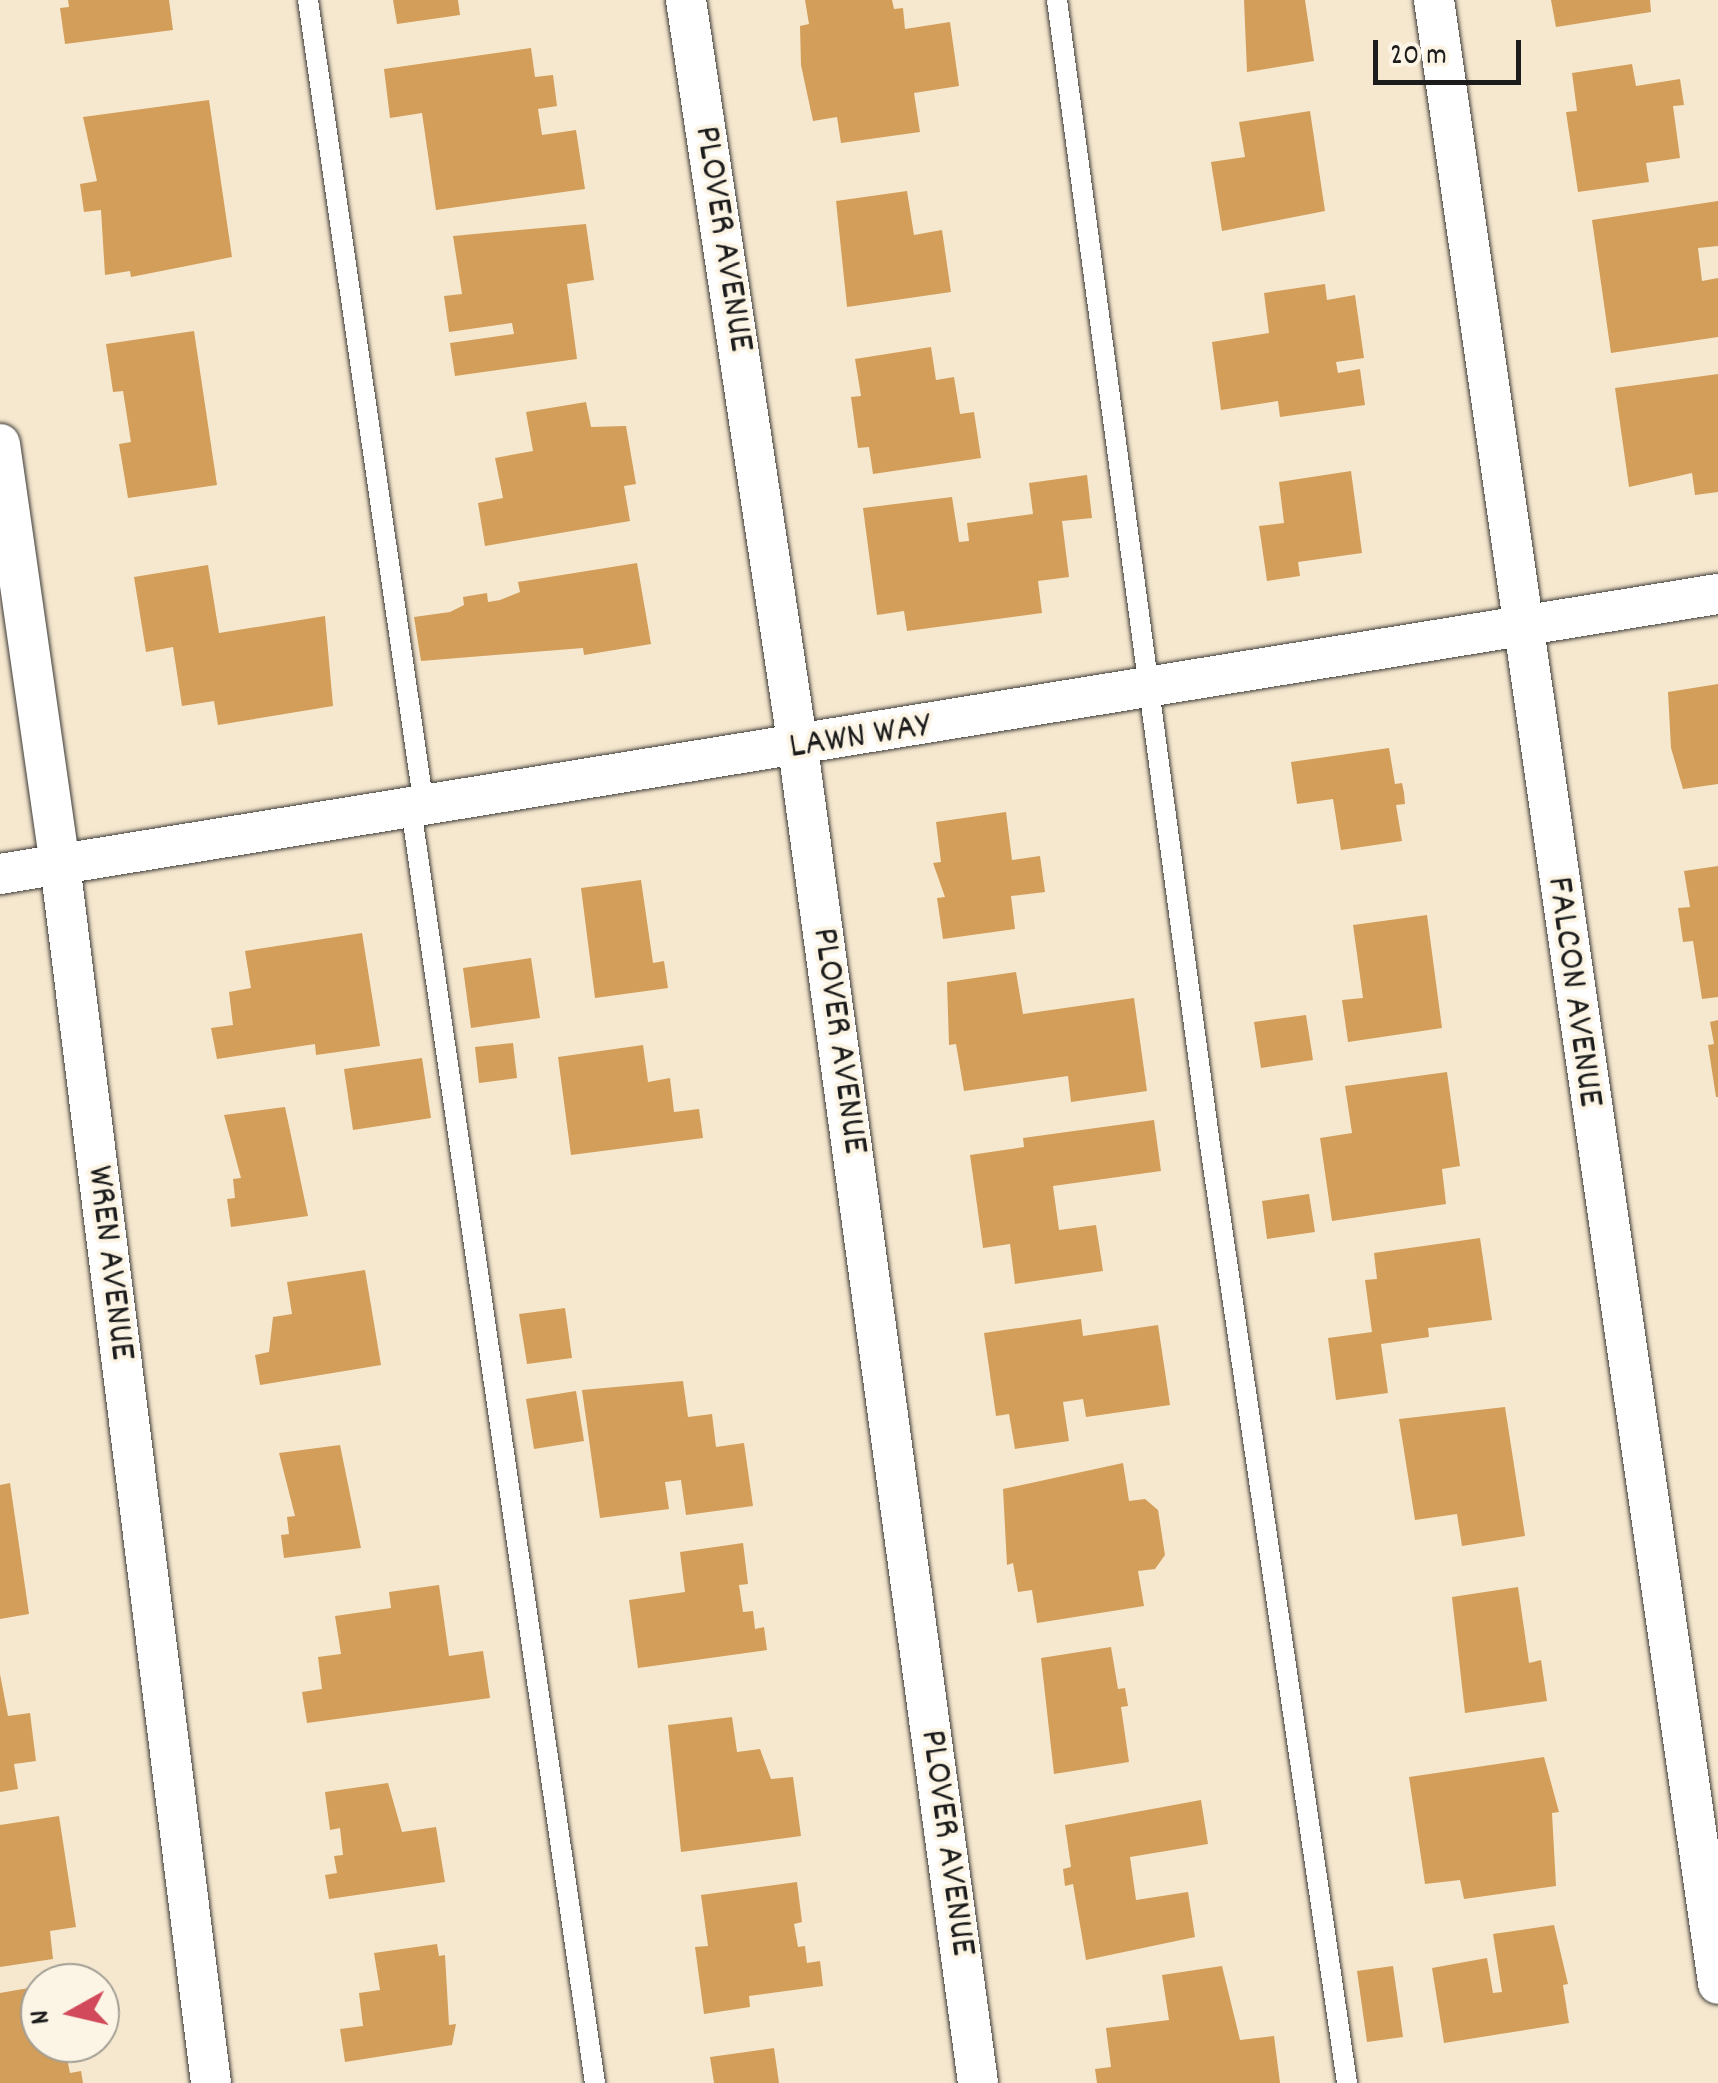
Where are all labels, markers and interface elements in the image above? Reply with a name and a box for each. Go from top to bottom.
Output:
scale bar [1378,20,1526,82]
text: 20 m [1390,36,1447,79]
street label: PLOVER AVENUE [682,123,762,355]
street label: LAWN WAY [786,704,934,772]
street label: FALCON AVENUE [1534,874,1612,1110]
street label: PLOVER AVENUE [800,925,876,1157]
street label: WREN AVENUE [74,1163,144,1363]
street label: PLOVER AVENUE [908,1727,984,1959]
north arrow [20,1963,120,2063]
text: N [22,2007,63,2027]

